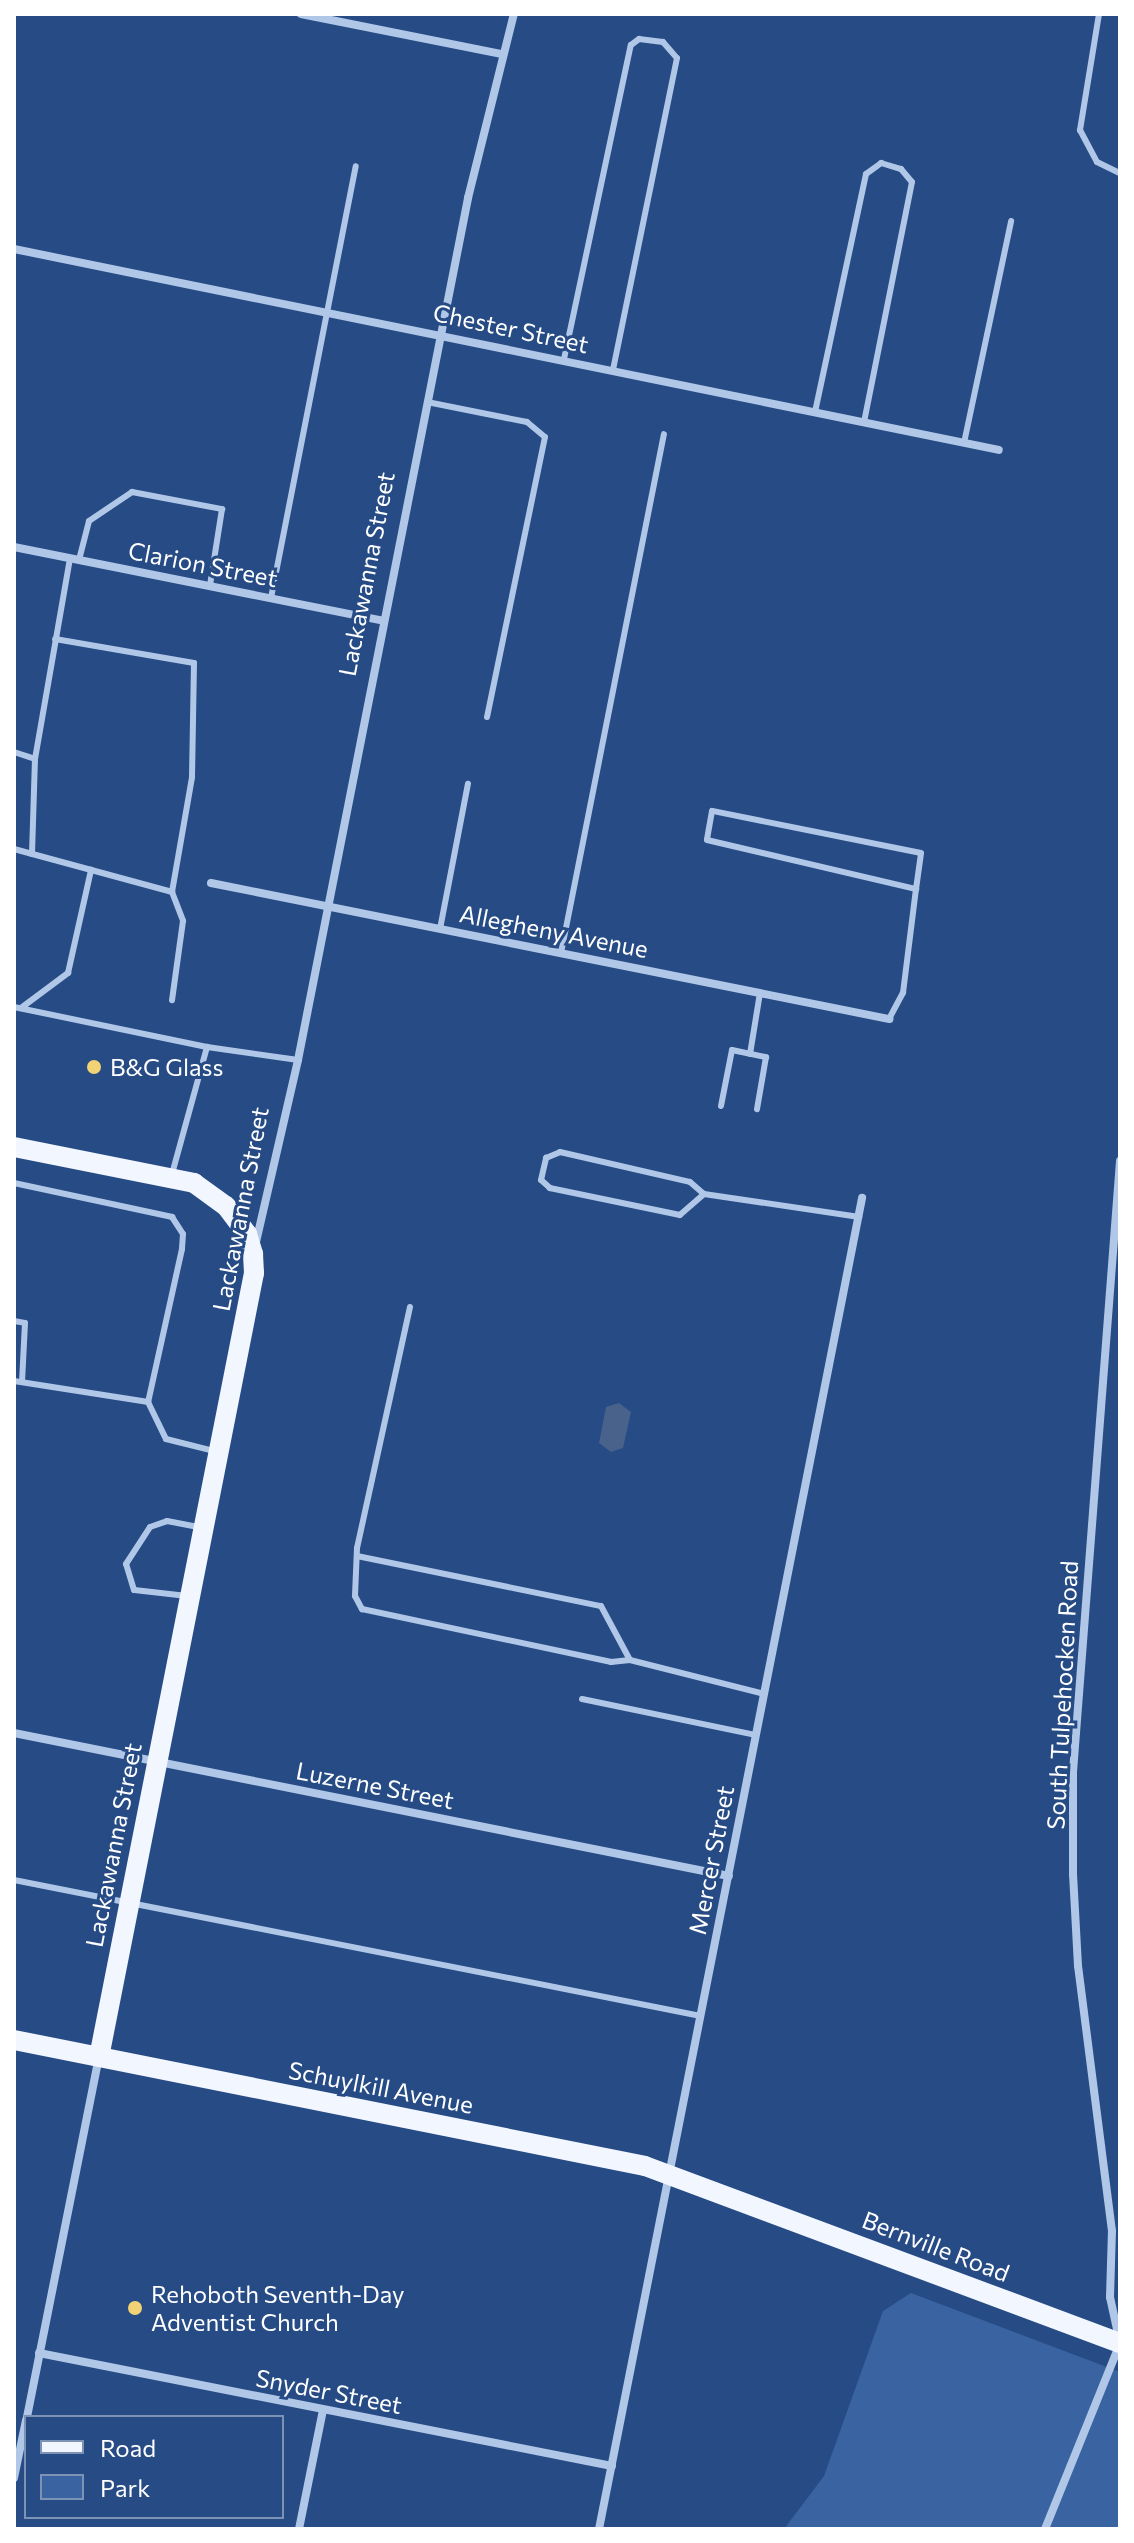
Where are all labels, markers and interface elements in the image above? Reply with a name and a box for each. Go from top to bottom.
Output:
street label: Chester Street [431,297,591,359]
street label: Lackawanna Street [332,469,400,679]
street label: Clarion Street [126,535,280,593]
street label: Allegheny Avenue [457,899,651,963]
place label: B&G Glass [110,1053,223,1081]
marker: B&G Glass [85,1058,103,1076]
street label: Lackawanna Street [206,1104,274,1314]
street label: South Tulpehocken Road [1041,1560,1083,1830]
street label: Lackawanna Street [79,1740,147,1950]
street label: Luzerne Street [294,1756,456,1814]
street label: Mercer Street [682,1783,740,1937]
street label: Schuylkill Avenue [286,2055,476,2119]
street label: Bernville Road [858,2205,1014,2287]
place label: Rehoboth Seventh-Day Adventist Church [151,2280,404,2336]
marker: Rehoboth Seventh-Day Adventist Church [126,2299,144,2317]
street label: Snyder Street [254,2363,404,2419]
legend [24,2415,284,2519]
text: Road [100,2433,156,2462]
text: Park [100,2473,150,2502]

